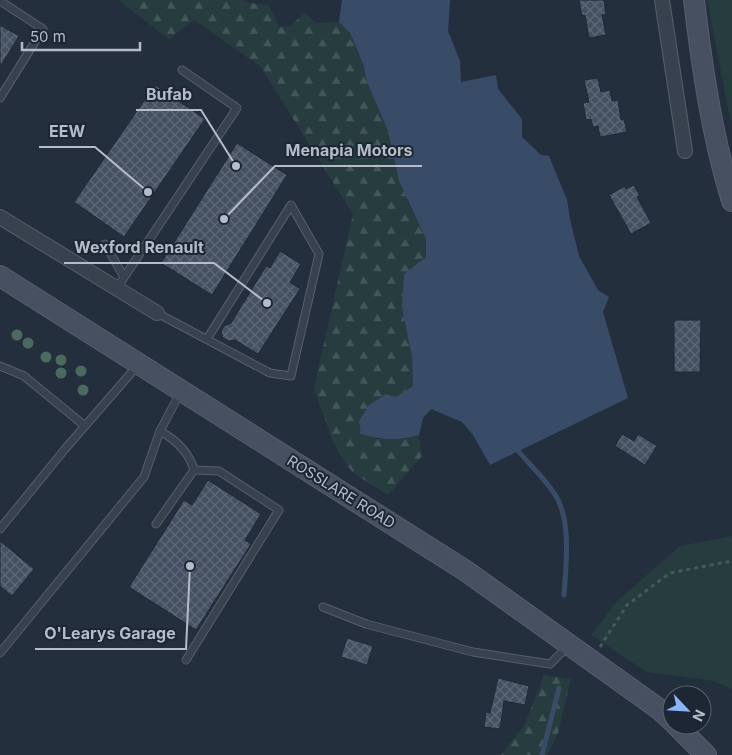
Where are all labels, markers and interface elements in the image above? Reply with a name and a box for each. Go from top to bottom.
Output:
scale bar [22,20,140,52]
text: 50 m [30,27,66,46]
callout: Bufab [136,79,201,110]
text: Bufab [146,84,192,104]
callout: EEW [39,116,95,147]
text: EEW [49,121,85,141]
callout: Menapia Motors [275,135,422,166]
text: Menapia Motors [286,140,412,160]
callout: Wexford Renault [64,232,214,263]
text: Wexford Renault [74,237,204,257]
street label: ROSSLARE ROAD [284,451,399,532]
callout: O'Learys Garage [35,618,186,649]
text: O'Learys Garage [44,623,176,643]
north arrow [662,685,712,735]
text: N [689,707,709,724]

